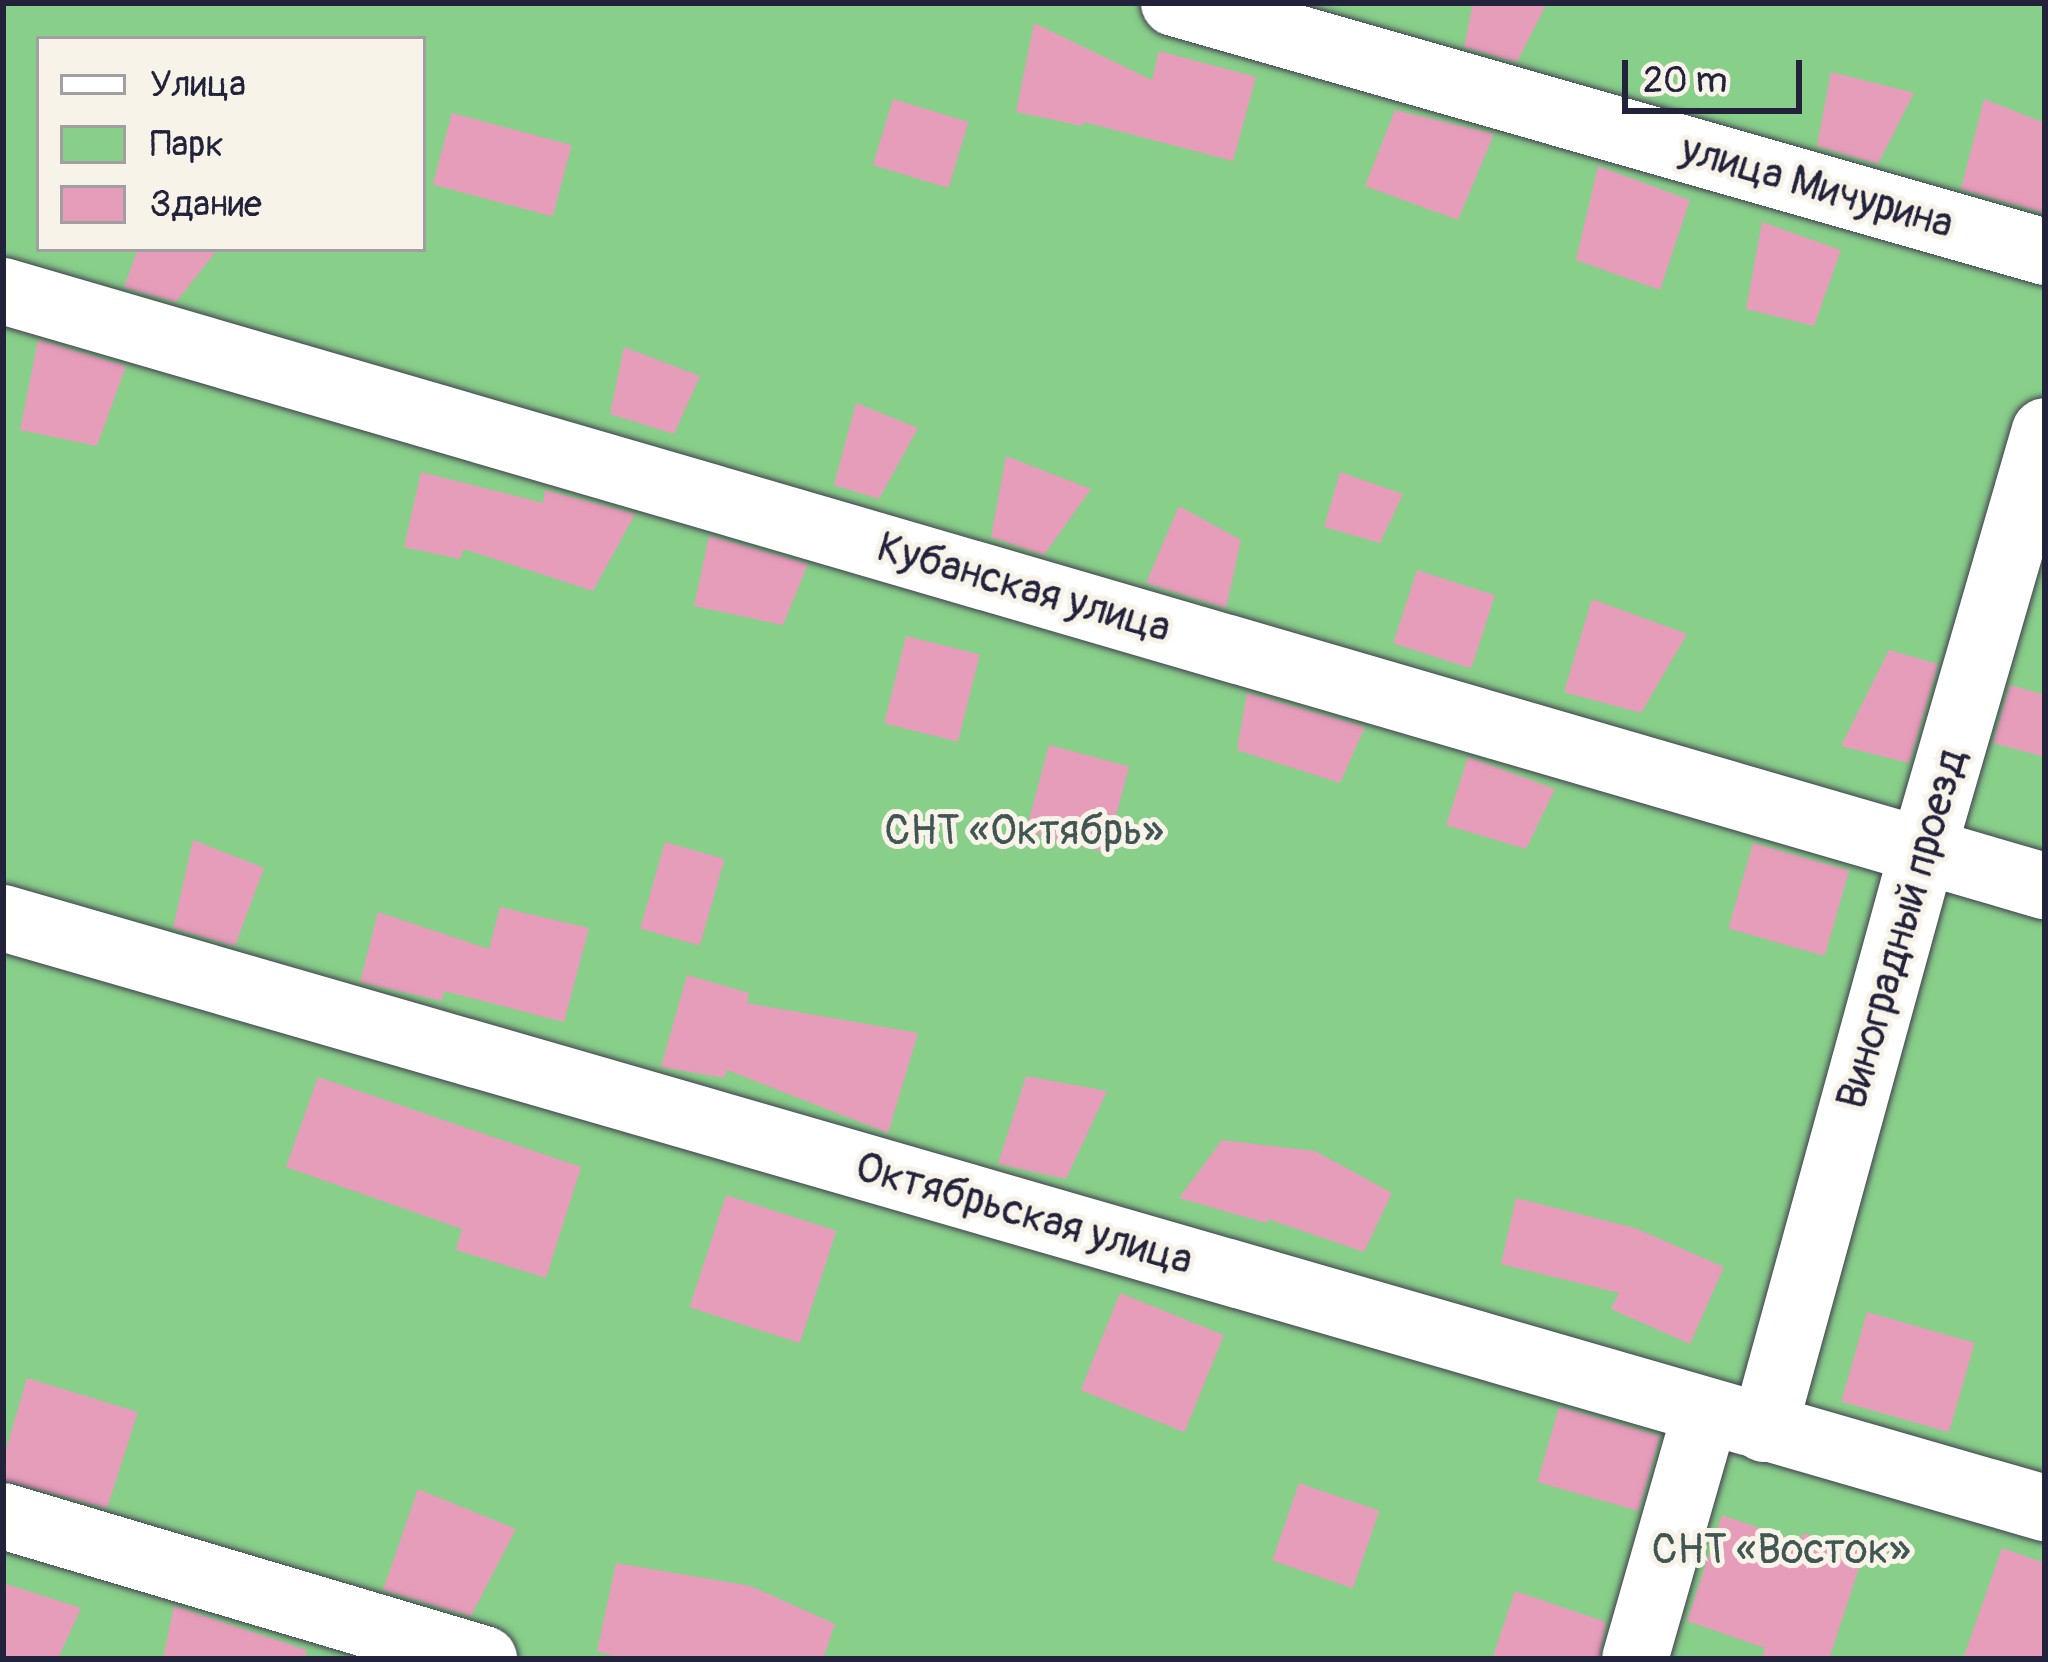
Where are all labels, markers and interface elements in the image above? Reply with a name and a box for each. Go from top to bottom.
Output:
legend [36,36,426,252]
scale bar [1628,36,1808,110]
text: 20 m [1643,58,1728,103]
text: Улица [150,62,246,107]
text: Парк [150,122,224,167]
street label: улица Мичурина [1675,124,1959,250]
text: Здание [150,182,262,227]
street label: Кубанская улица [872,522,1176,654]
street label: Виноградный проезд [1827,743,1977,1115]
park label: СНТ «Октябрь» [884,806,1164,856]
street label: Октябрьская улица [850,1142,1198,1286]
park label: СНТ «Восток» [1651,1525,1911,1575]

